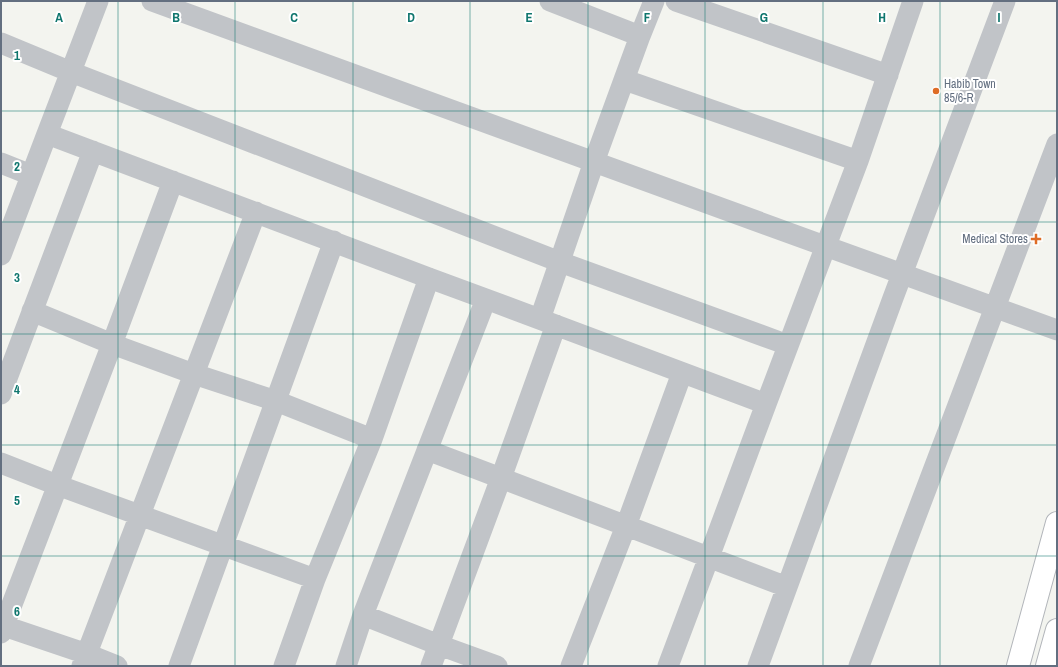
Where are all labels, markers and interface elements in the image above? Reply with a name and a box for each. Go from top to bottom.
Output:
text: A [55,9,63,26]
text: B [172,9,180,26]
text: C [290,9,298,26]
text: D [407,9,415,26]
text: E [525,9,533,26]
text: F [644,9,651,26]
text: G [760,9,768,26]
text: H [878,9,886,26]
text: I [998,9,1001,26]
text: 1 [14,47,20,64]
place label: Habib Town 85/6-R [944,76,996,106]
marker: Habib Town 85/6-R [931,86,941,96]
text: 2 [14,158,20,175]
place label: Medical Stores [962,231,1028,247]
marker: Medical Stores [1031,234,1041,244]
text: 3 [14,269,20,286]
text: 4 [14,381,20,398]
text: 5 [14,492,20,509]
text: 6 [14,603,20,620]

